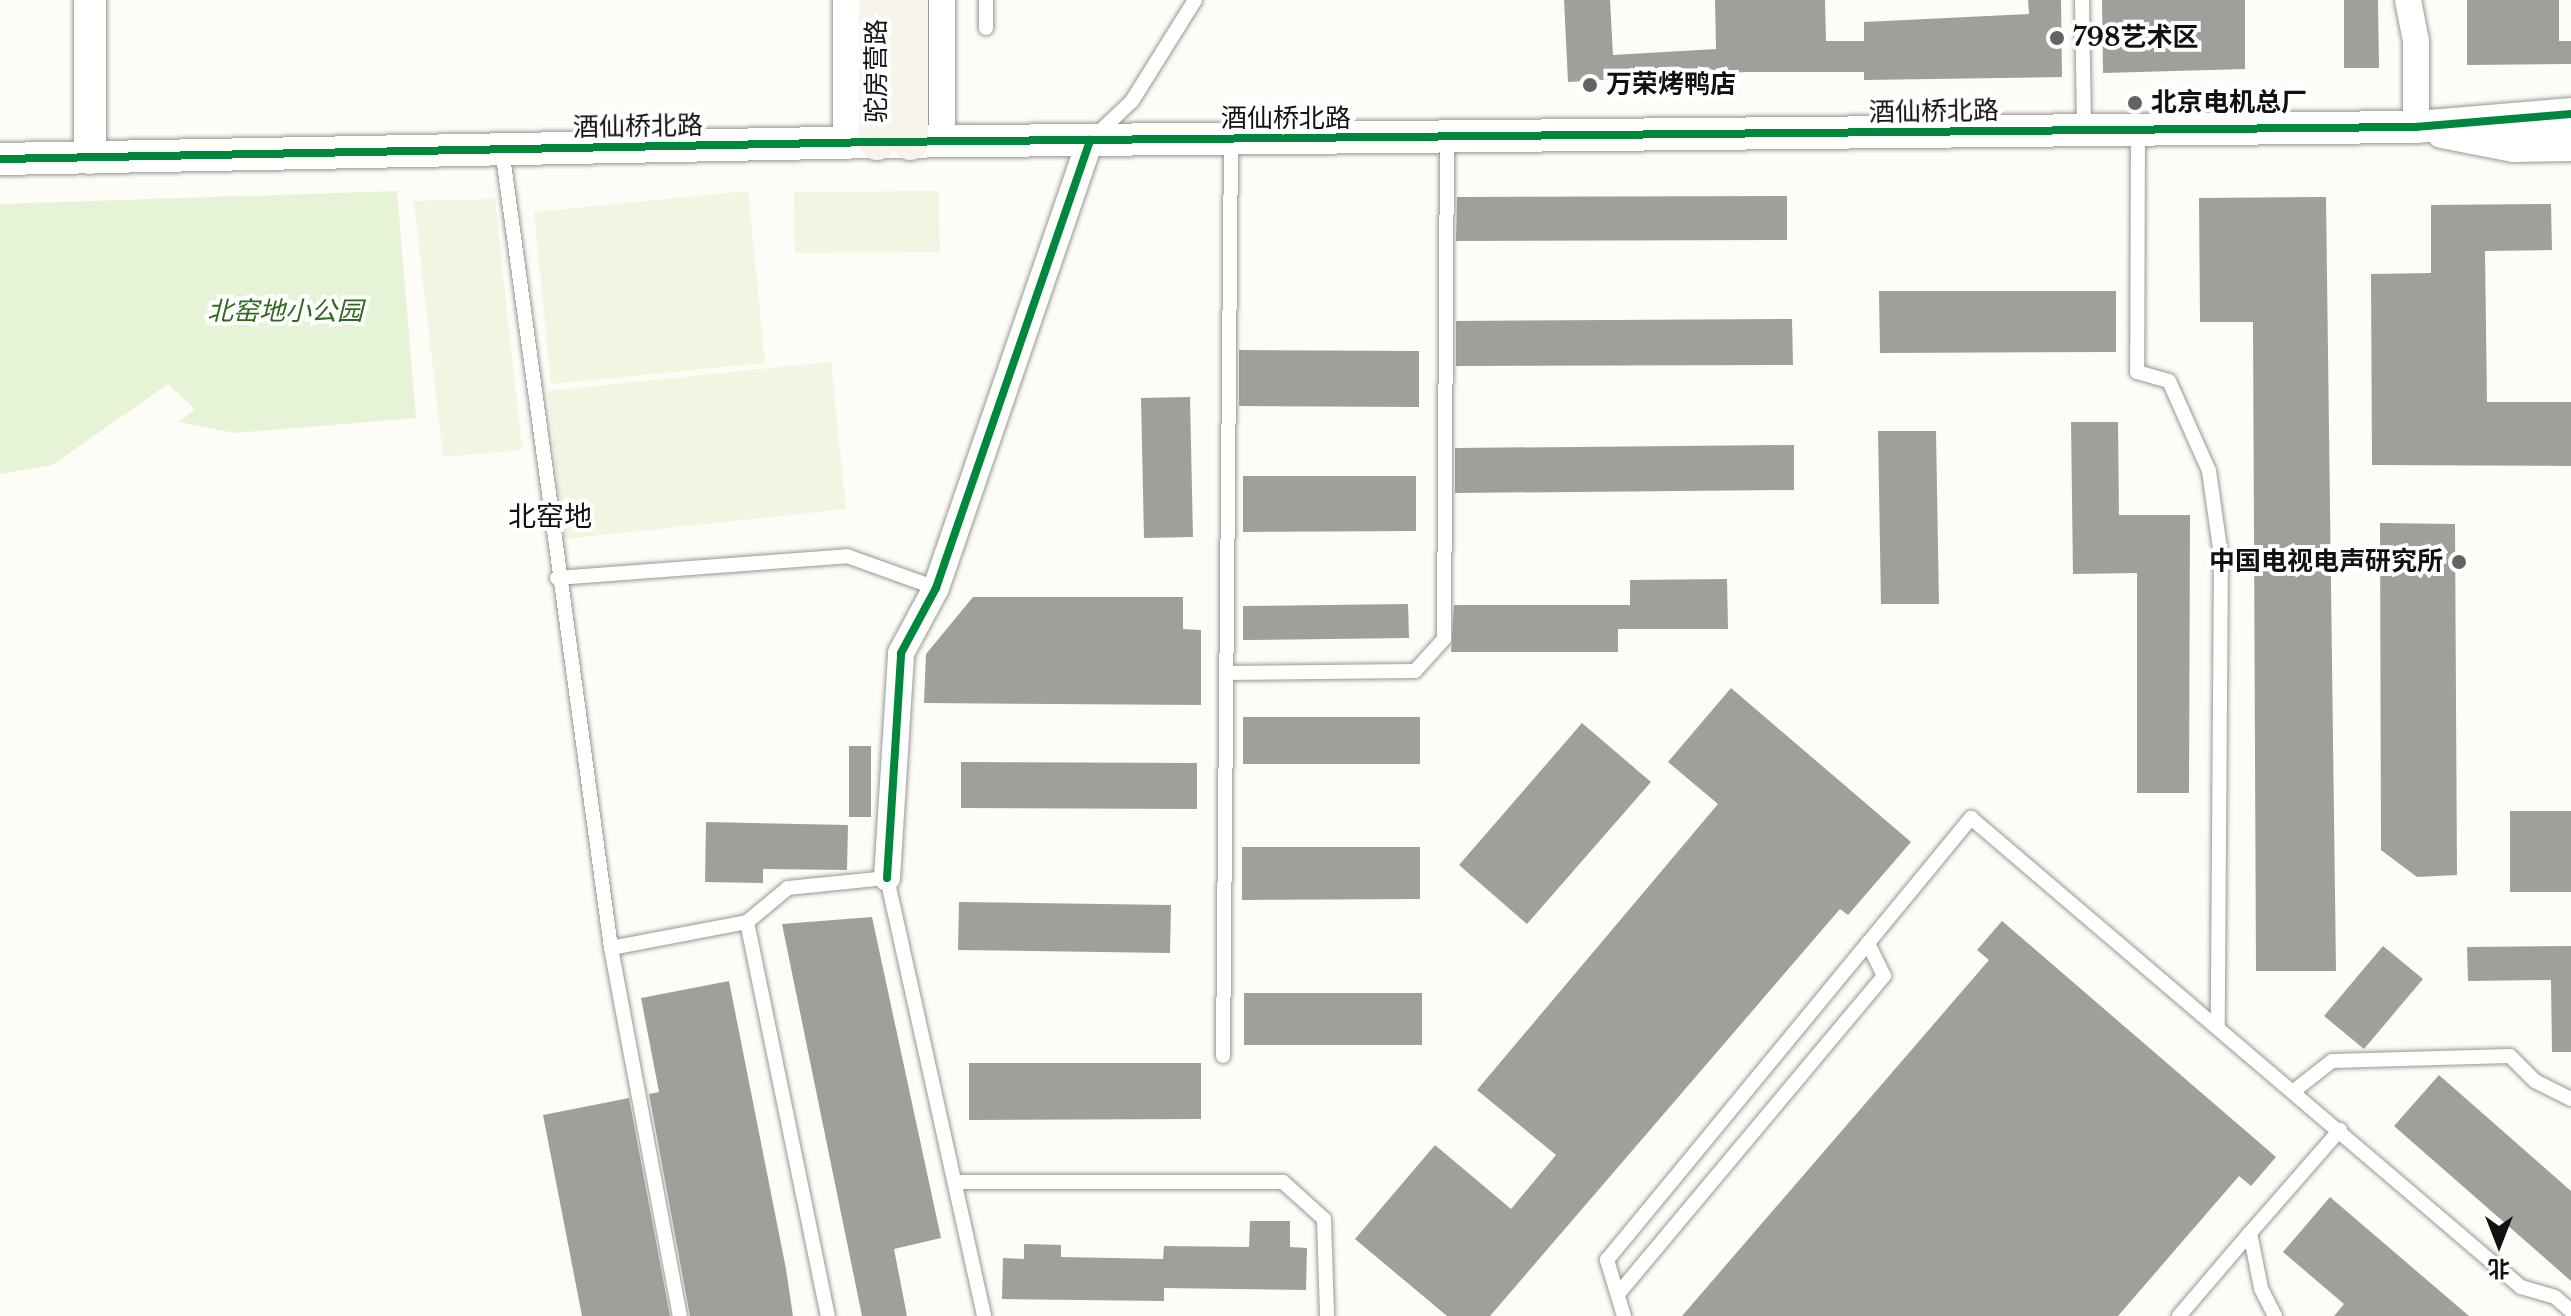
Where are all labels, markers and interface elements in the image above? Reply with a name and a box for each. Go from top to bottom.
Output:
street label: 驼房营路 [861,19,893,123]
place label: 798艺术区 [2073,22,2198,54]
marker: 798艺术区 [2048,29,2066,47]
place label: 万荣烤鸭店 [1606,69,1736,101]
marker: 万荣烤鸭店 [1581,76,1599,94]
place label: 北京电机总厂 [2151,87,2307,119]
marker: 北京电机总厂 [2126,94,2144,112]
street label: 酒仙桥北路 [1869,95,1999,129]
street label: 酒仙桥北路 [1221,103,1351,135]
street label: 酒仙桥北路 [573,110,703,144]
park label: 北窑地小公园 [207,296,363,328]
district label: 北窑地 [508,500,592,534]
place label: 中国电视电声研究所 [2209,546,2443,578]
marker: 中国电视电声研究所 [2450,553,2468,571]
north arrow [2459,1204,2539,1284]
text: 北 [2488,1255,2510,1282]

